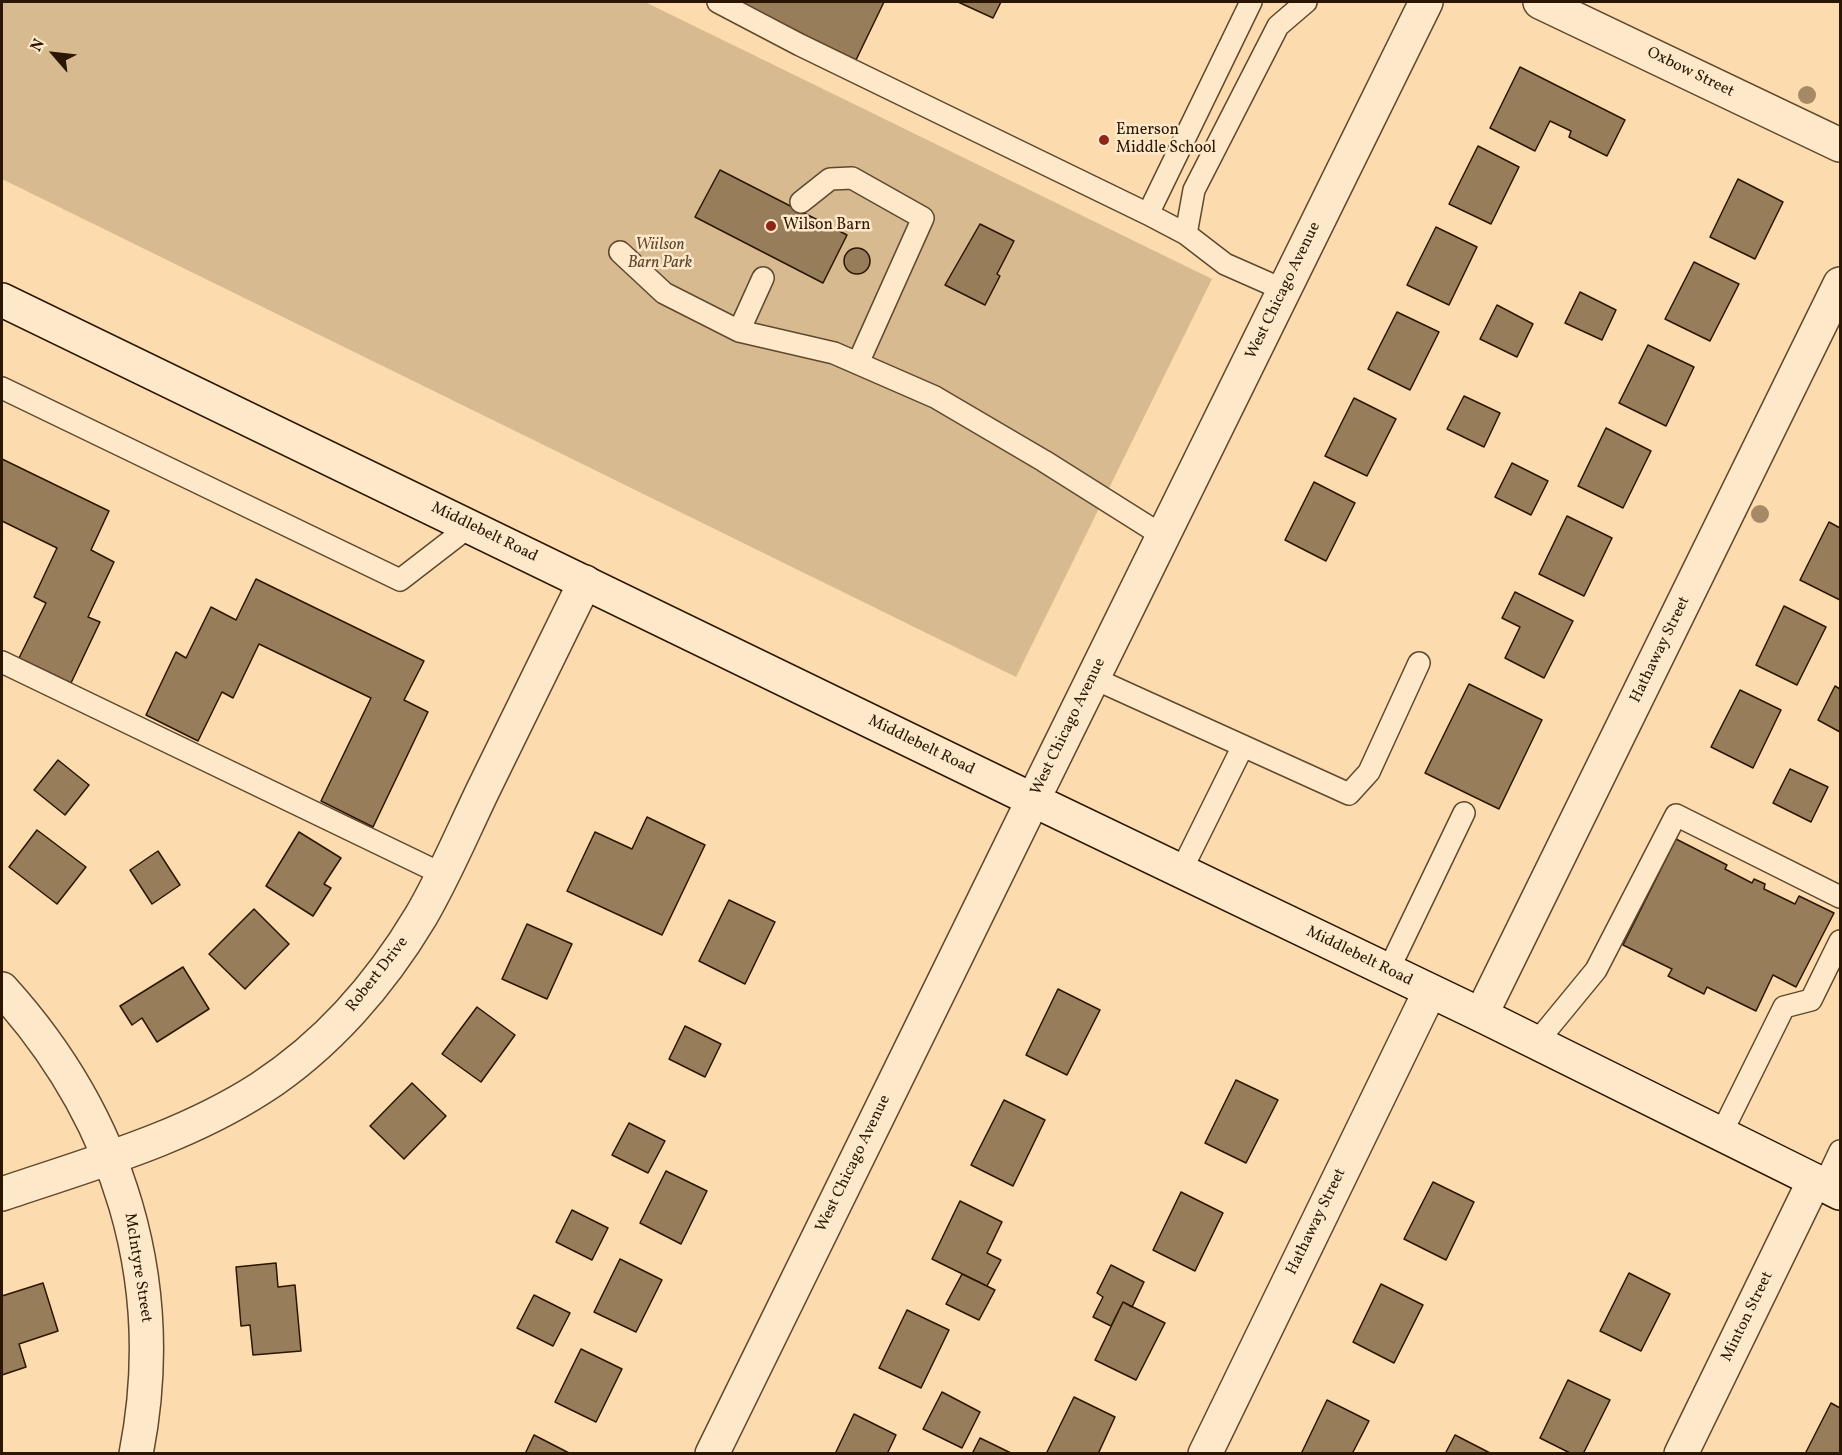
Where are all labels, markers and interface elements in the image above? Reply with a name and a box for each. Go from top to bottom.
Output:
north arrow [24,24,84,84]
text: N [26,35,51,56]
street label: Oxbow Street [1643,44,1737,102]
place label: Emerson Middle School [1116,121,1216,159]
marker: Emerson Middle School [1097,133,1111,147]
place label: Wilson Barn [783,216,870,236]
marker: Wilson Barn [764,219,778,233]
street label: West Chicago Avenue [1242,219,1326,363]
park label: Wiilson Barn Park [628,236,692,274]
street label: Middlebelt Road [428,499,540,567]
street label: Hathaway Street [1627,594,1695,706]
street label: West Chicago Avenue [1027,655,1111,799]
street label: Middlebelt Road [865,712,977,780]
street label: Middlebelt Road [1303,923,1415,991]
street label: Robert Drive [343,934,413,1016]
street label: West Chicago Avenue [812,1092,896,1236]
street label: Hathaway Street [1283,1166,1351,1278]
street label: McIntyre Street [119,1212,155,1324]
street label: Minton Street [1718,1269,1778,1365]

